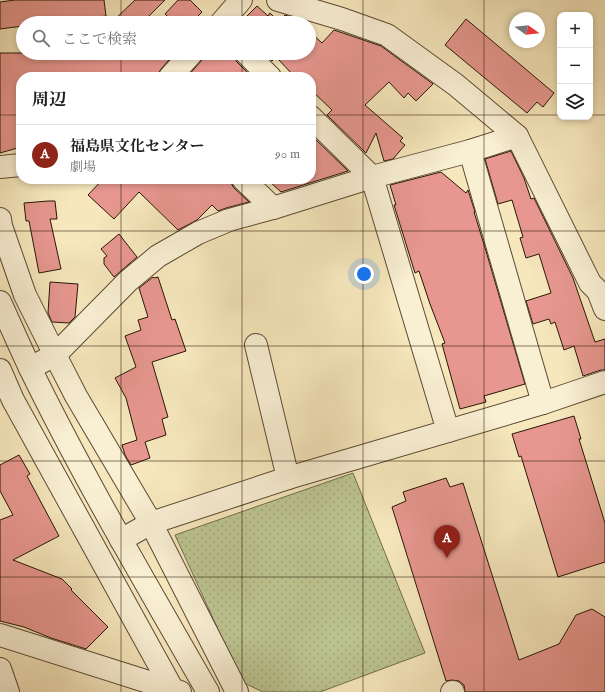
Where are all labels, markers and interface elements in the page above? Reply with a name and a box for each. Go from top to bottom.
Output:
north arrow [509,12,545,48]
map controls [557,12,593,120]
button: + [557,12,593,48]
search box [16,16,316,60]
icon: search [30,27,52,49]
text: ここで検索 [62,30,137,49]
button: − [557,48,593,84]
button: layers [557,84,593,120]
text: 周辺 [32,90,66,111]
text: 福島県文化センター [70,137,204,156]
text: A [41,146,49,163]
text: 90 m [275,146,300,163]
text: 劇場 [70,159,96,176]
your location [354,264,374,284]
pin: A [434,525,460,558]

